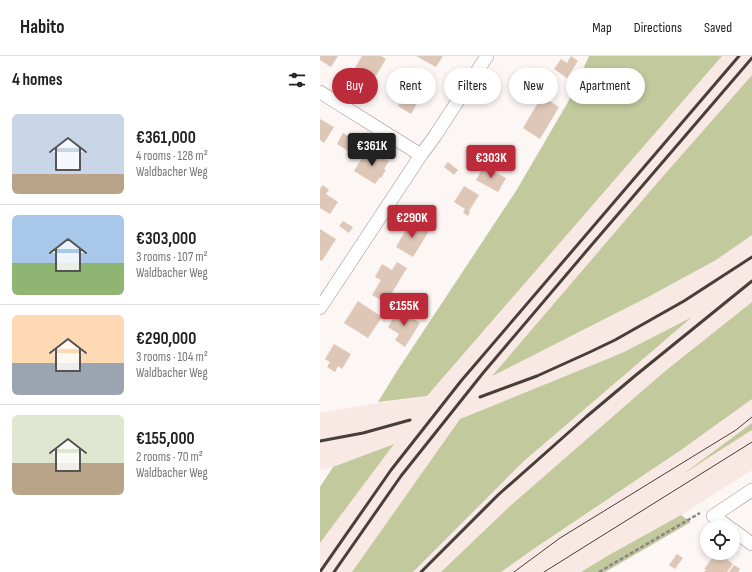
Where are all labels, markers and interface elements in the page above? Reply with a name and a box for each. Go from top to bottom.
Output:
text: Habito [20,16,64,39]
text: Map [592,19,612,36]
text: Directions [634,19,682,36]
text: Saved [704,19,732,36]
chip: Buy [332,68,378,104]
chip: Rent [386,68,436,104]
chip: Filters [444,68,501,104]
chip: New [509,68,558,104]
chip: Apartment [566,68,645,104]
icon: filters [286,69,308,91]
text: 4 homes [12,70,63,90]
text: €361,000 [136,128,196,148]
icon: home [44,130,92,178]
pin: €361K [344,133,400,167]
text: €361K [357,138,387,154]
pin: €303K [463,145,519,179]
text: 4 rooms · 128 m² [136,148,208,164]
text: €303K [475,150,507,166]
text: Waldbacher Weg [136,164,208,180]
pin: €290K [384,205,440,239]
text: €290K [396,210,428,226]
text: €303,000 [136,229,196,249]
icon: home [44,231,92,279]
text: 3 rooms · 107 m² [136,249,208,265]
text: Waldbacher Weg [136,265,208,281]
pin: €155K [376,293,432,327]
text: €155K [389,298,419,314]
text: €290,000 [136,329,196,349]
icon: home [44,331,92,379]
text: 3 rooms · 104 m² [136,349,208,365]
text: Waldbacher Weg [136,365,208,381]
text: €155,000 [136,429,195,449]
icon: home [44,431,92,479]
text: 2 rooms · 70 m² [136,449,203,465]
text: Waldbacher Weg [136,465,208,481]
map controls [700,520,740,560]
button: locate [700,520,740,560]

